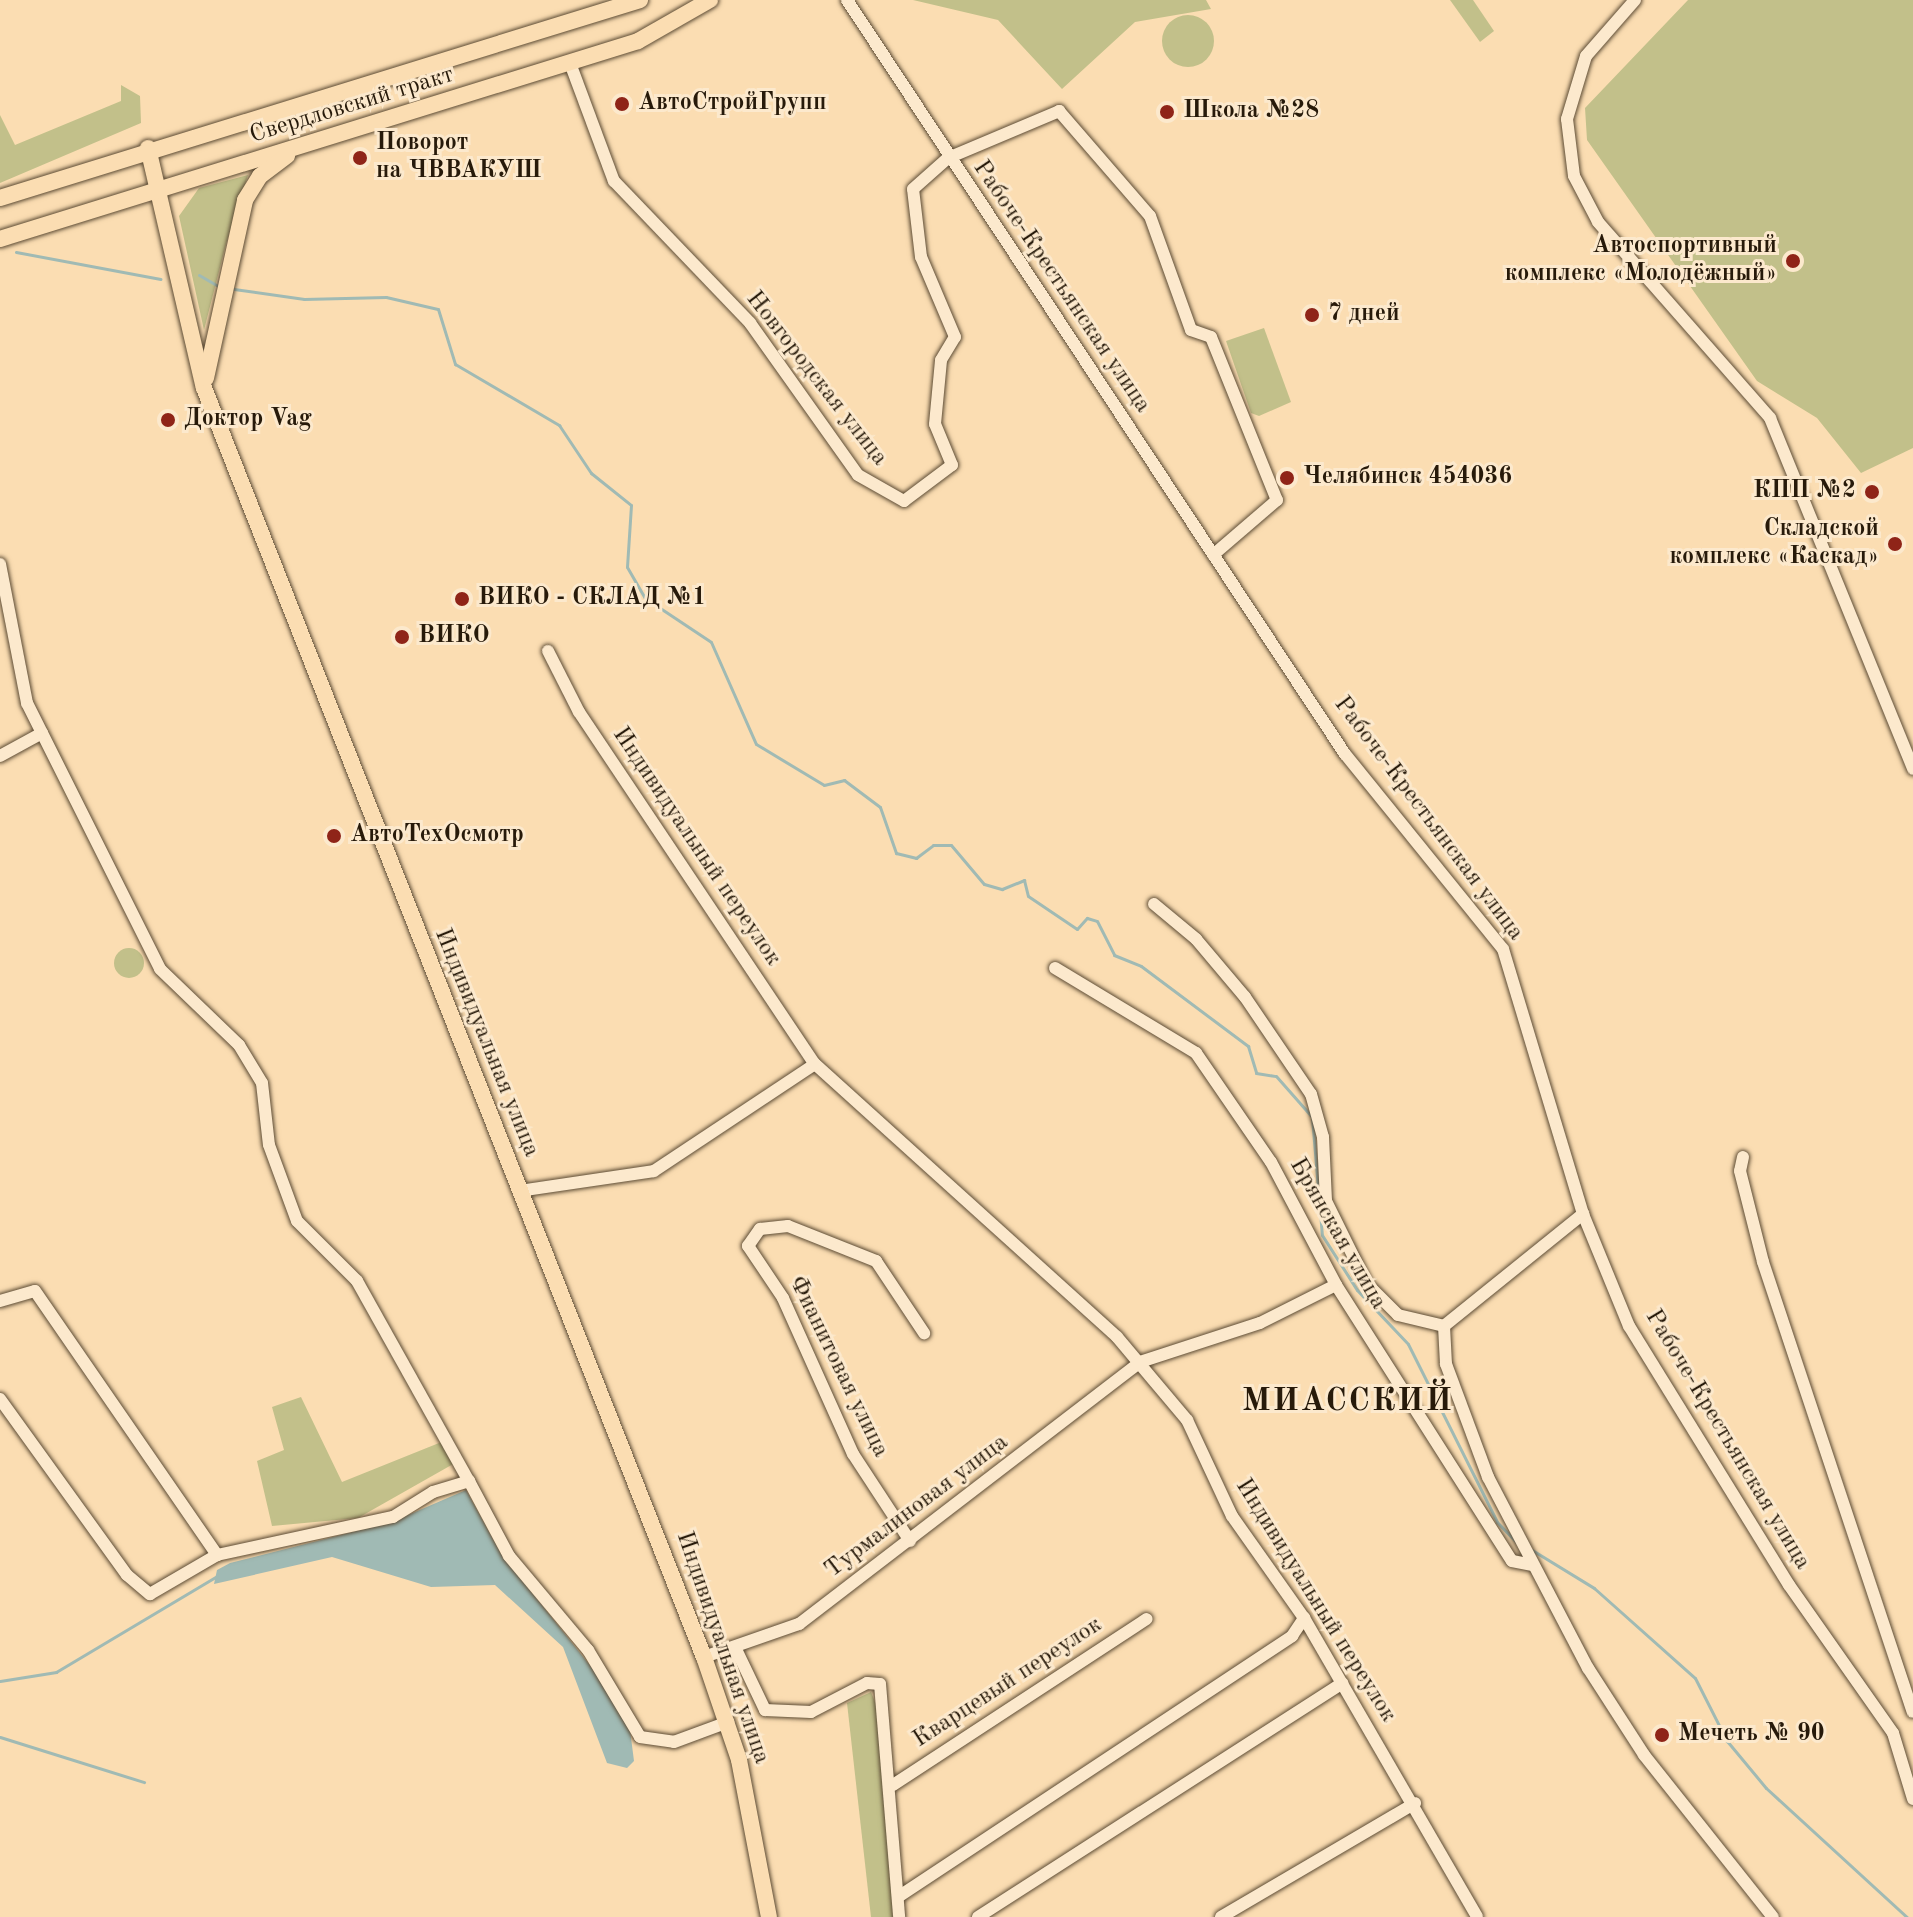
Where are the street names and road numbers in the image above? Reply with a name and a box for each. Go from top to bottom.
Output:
street label: Свердловский тракт [247,61,457,151]
street label: Рабоче-Крестьянская улица [966,155,1156,419]
street label: Новгородская улица [739,286,893,472]
street label: Рабоче-Крестьянская улица [1327,691,1529,947]
street label: Индивидуальный переулок [605,722,787,972]
street label: Индивидуальная улица [427,925,545,1161]
street label: Брянская улица [1282,1153,1392,1315]
street label: Фианитовая улица [782,1272,894,1462]
street label: Рабоче-Крестьянская улица [1638,1305,1816,1575]
street label: Турмалиновая улица [820,1429,1014,1585]
street label: Индивидуальный переулок [1228,1474,1402,1728]
street label: Индивидуальная улица [669,1528,775,1768]
street label: Кварцевый переулок [908,1611,1108,1755]

